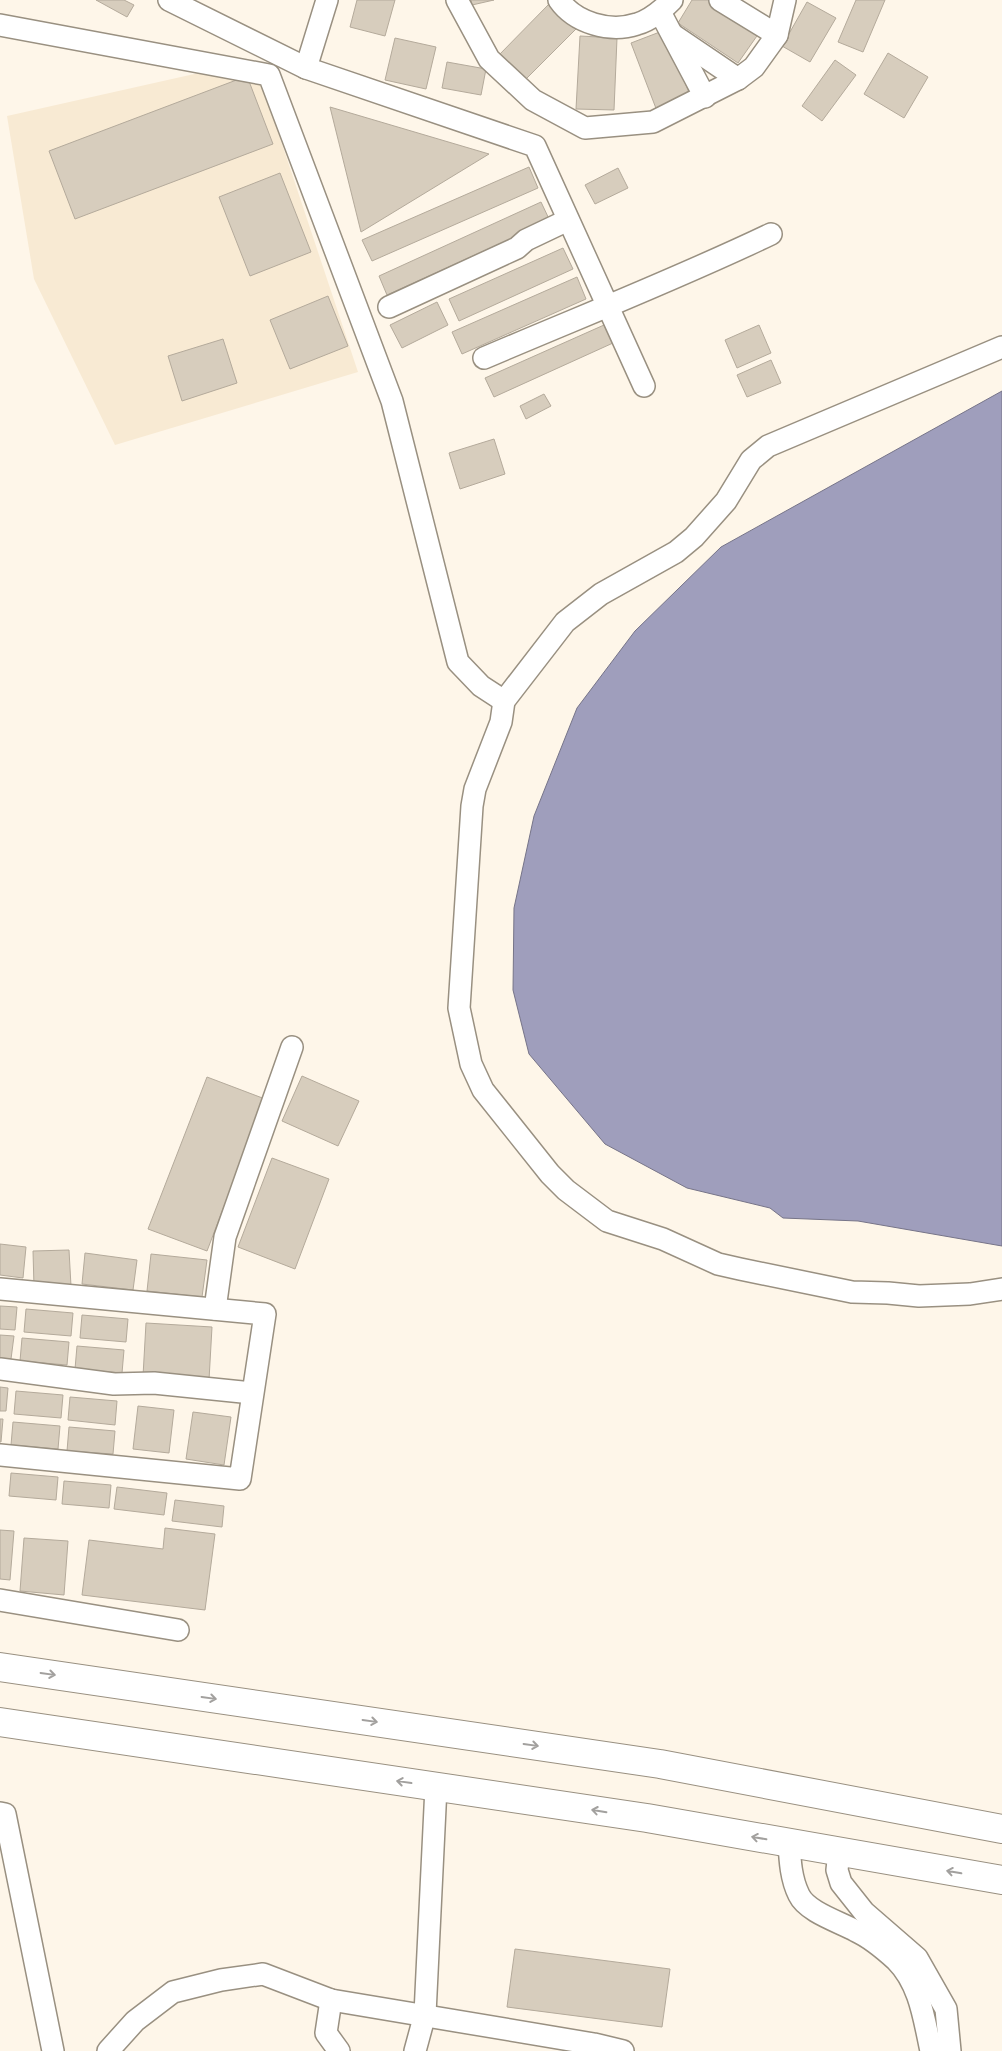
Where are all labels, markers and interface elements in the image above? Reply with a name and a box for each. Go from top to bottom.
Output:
one-way arrow [40,1669,56,1679]
one-way arrow [201,1693,217,1703]
one-way arrow [361,1716,377,1726]
one-way arrow [522,1740,538,1750]
one-way arrow [396,1777,412,1787]
one-way arrow [591,1806,607,1816]
one-way arrow [752,1833,768,1843]
one-way arrow [946,1866,962,1876]

